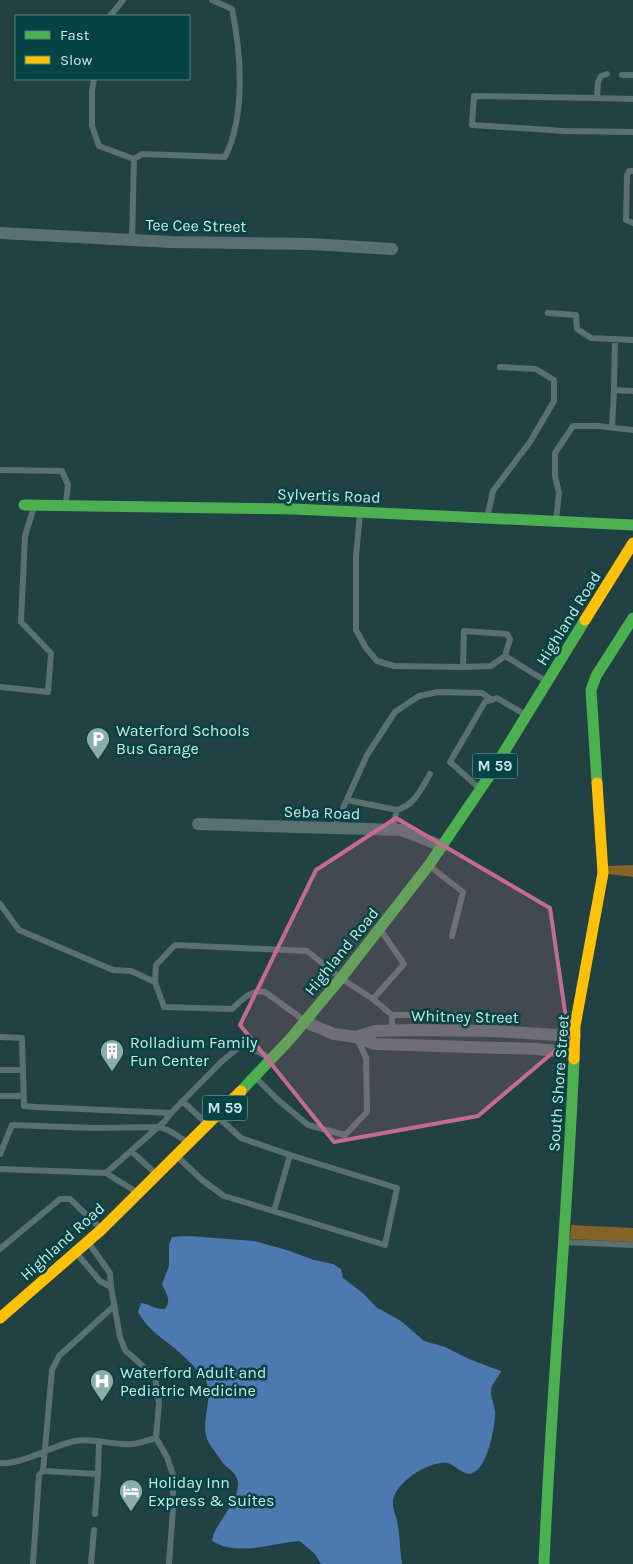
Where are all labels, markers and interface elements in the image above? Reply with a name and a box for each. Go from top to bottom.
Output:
legend [15,15,190,80]
text: Fast [60,26,90,44]
text: Slow [60,51,92,69]
street label: Tee Cee Street [145,215,247,236]
street label: Sylvertis Road [277,484,381,507]
street label: Highland Road [532,568,605,669]
place label: Waterford Schools Bus Garage [116,721,250,758]
parking icon: Waterford Schools Bus Garage [85,726,111,760]
road number: M 59 [472,754,518,778]
street label: Seba Road [283,802,361,823]
street label: Highland Road [300,904,383,999]
street label: Whitney Street [411,1006,519,1027]
street label: South Shore Street [544,1014,573,1152]
place label: Rolladium Family Fun Center [130,1033,258,1070]
building icon: Rolladium Family Fun Center [99,1038,125,1072]
road number: M 59 [202,1096,248,1120]
street label: Highland Road [16,1198,109,1284]
place label: Waterford Adult and Pediatric Medicine [120,1363,267,1400]
hospital icon: Waterford Adult and Pediatric Medicine [89,1368,115,1402]
place label: Holiday Inn Express & Suites [148,1473,274,1510]
hotel icon: Holiday Inn Express & Suites [118,1478,144,1512]

